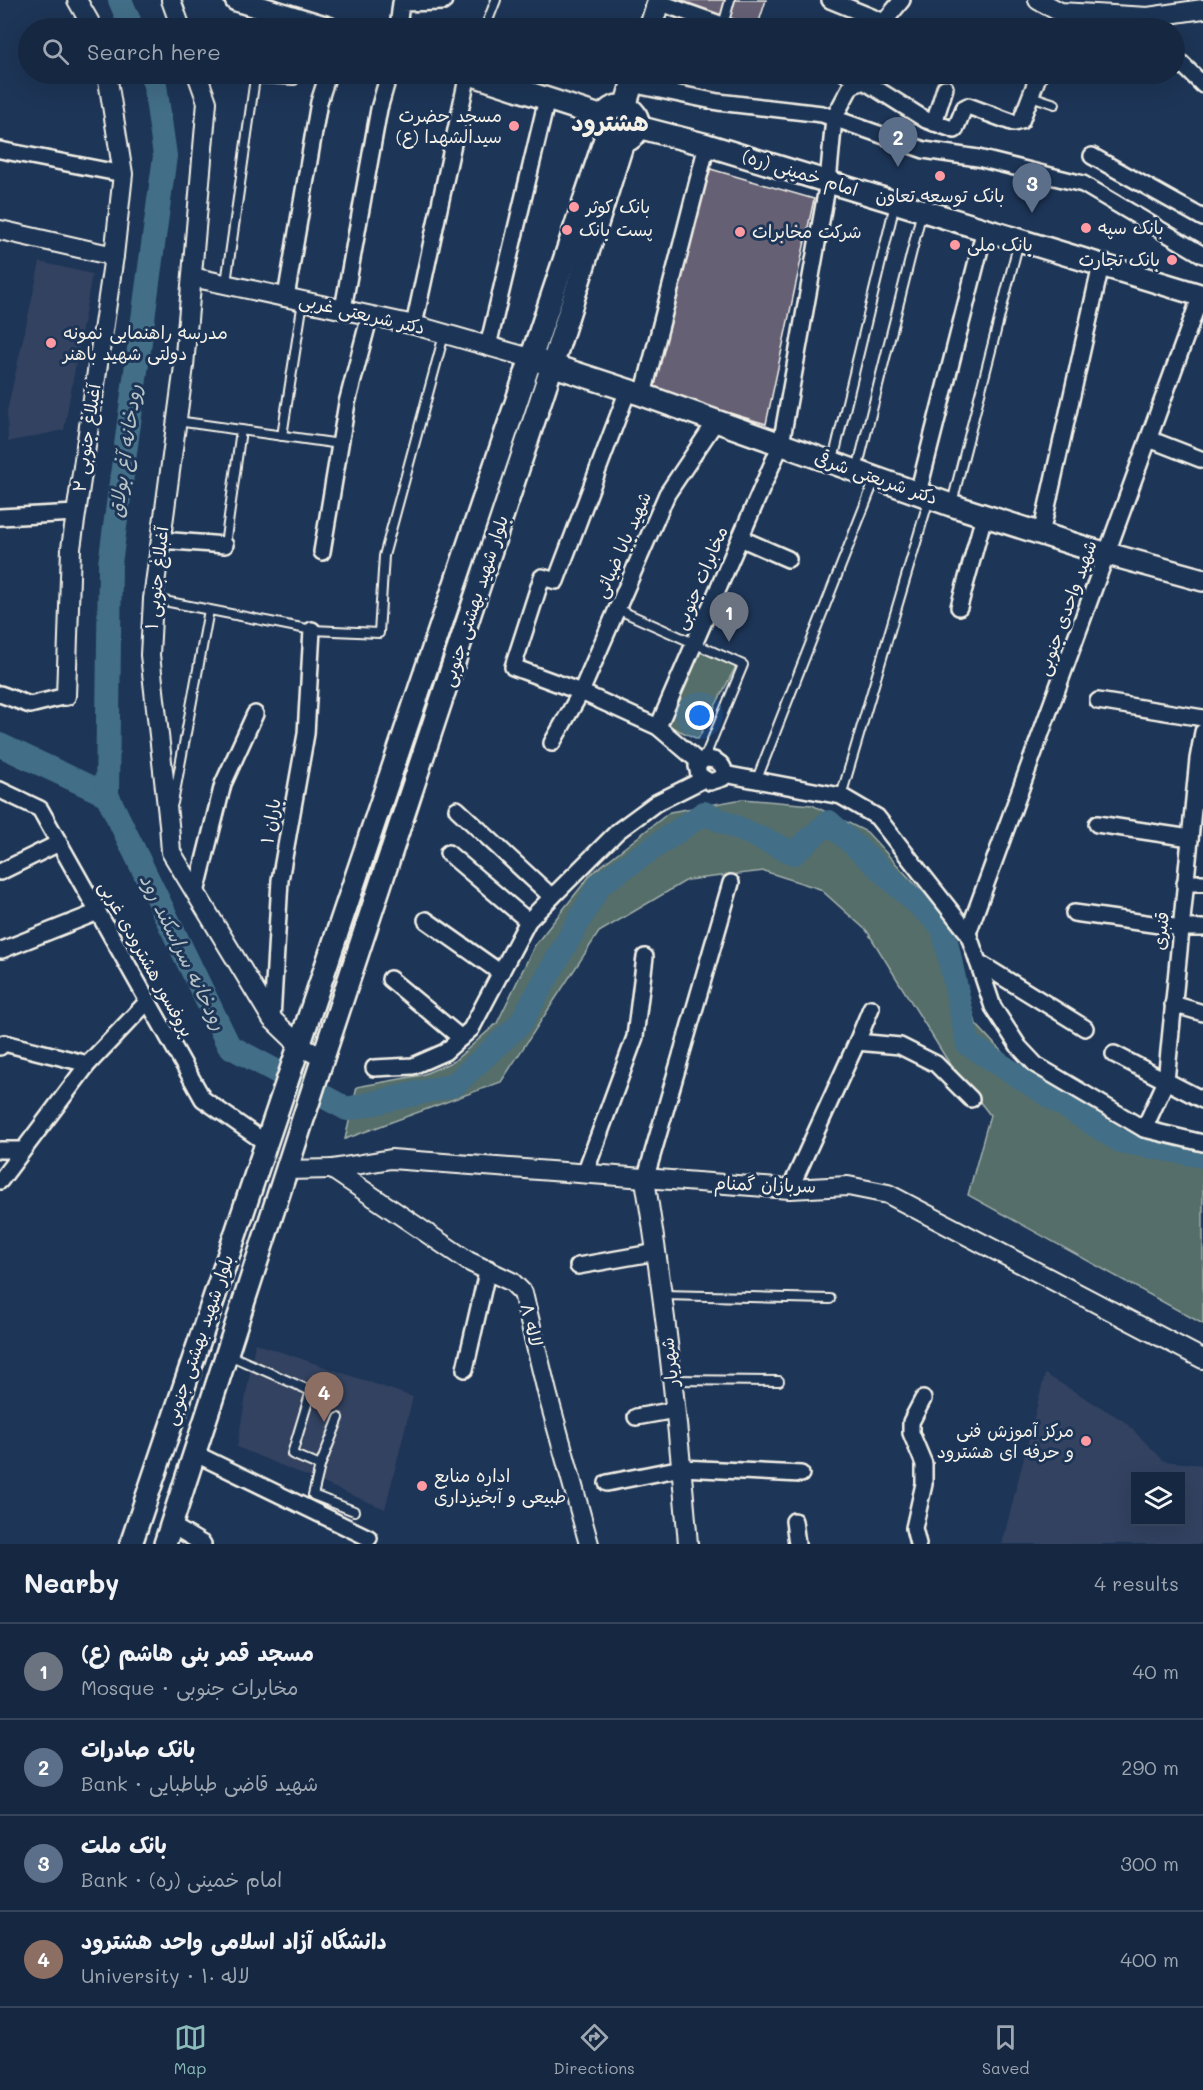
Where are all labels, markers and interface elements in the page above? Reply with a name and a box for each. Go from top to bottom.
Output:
search box [18,18,1185,84]
icon: search [39,35,72,68]
text: Search here [87,37,221,66]
place label: مسجد حضرت سیدالشهدا (ع) [396,103,502,149]
district label: هشترود [571,106,649,137]
pin: 2 [878,118,918,167]
marker: مسجد حضرت سیدالشهدا (ع) [507,119,521,133]
street label: امام خمینی (ره) [739,143,861,204]
pin: 3 [1012,164,1052,213]
marker: بانک توسعه تعاون [933,169,947,183]
place label: بانک توسعه تعاون [876,183,1004,207]
place label: بانک کوثر [584,194,650,218]
marker: بانک کوثر [567,200,581,214]
place label: بانک سپه [1098,215,1164,240]
place label: پست بانک [579,217,653,242]
place label: شرکت مخابرات [752,219,862,243]
marker: بانک سپه [1079,221,1093,235]
marker: پست بانک [560,223,574,237]
marker: شرکت مخابرات [733,225,747,239]
place label: بانک ملی [967,232,1033,256]
marker: بانک ملی [948,238,962,252]
place label: بانک تجارت [1078,247,1160,271]
marker: بانک تجارت [1165,253,1179,267]
street label: دکتر شریعتی غربی [297,287,428,339]
place label: مدرسه راهنمایی نمونه دولتی شهید باهنر [61,320,228,365]
marker: مدرسه راهنمایی نمونه دولتی شهید باهنر [44,336,58,350]
street label: آغبلاغ جنوبی ۲ [67,381,107,494]
water label: رودخانه آغ بولاق [102,382,149,520]
street label: دکتر شریعتی شرقی [812,445,941,509]
street label: شهيد بابا ضيائی [588,488,656,602]
street label: بلوار شهید بهشتی جنوبی [435,512,514,690]
street label: مخابرات جنوبی [668,522,734,633]
street label: آغبلاغ جنوبی ۱ [139,524,175,631]
street label: شهید واحدی جنوبی [1030,537,1103,679]
pin: 1 [710,592,748,642]
your location [685,701,714,730]
street label: باران ۱ [254,796,286,845]
water label: رودخانه سراسکند رود [135,869,233,1034]
street label: پروفسور هشترودی غربی [93,876,200,1042]
street label: قنبری [1146,910,1174,951]
street label: سربازان گمنام [713,1170,817,1201]
street label: بلوار شهید بهشتی جنوبی [158,1251,239,1428]
street label: لاله ۸ [515,1301,549,1349]
street label: شهریار [655,1336,684,1390]
pin: 4 [304,1372,344,1422]
place label: مرکز آموزش فنی و حرفه ای هشترود [937,1418,1074,1463]
marker: مرکز آموزش فنی و حرفه ای هشترود [1079,1434,1093,1448]
place label: اداره منابع طبیعی و آبخیزداری [434,1463,566,1508]
map controls [1131,1472,1185,1526]
button: layers [1131,1472,1185,1526]
marker: اداره منابع طبیعی و آبخیزداری [415,1479,429,1493]
text: Nearby [24,1566,119,1600]
text: 4 results [1094,1570,1179,1596]
text: مسجد قمر بنی هاشم (ع) [81,1638,314,1667]
text: 1 [39,1658,48,1684]
text: 40 m [1133,1658,1179,1684]
text: Mosque · مخابرات جنوبی [81,1674,298,1700]
text: بانک صادرات [81,1734,195,1763]
text: 2 [38,1754,49,1780]
text: 290 m [1121,1754,1179,1780]
text: Bank · شهید قاضی طباطبایی [81,1770,318,1796]
text: بانک ملت [81,1830,167,1859]
text: 3 [38,1850,50,1876]
text: 300 m [1120,1850,1179,1876]
text: Bank · امام خمینی (ره) [81,1866,282,1892]
text: دانشگاه آزاد اسلامی واحد هشترود [81,1926,387,1955]
text: 4 [37,1946,50,1972]
text: 400 m [1120,1946,1179,1972]
text: University · لاله ۱۰ [81,1962,249,1988]
tab: Map [174,2021,207,2078]
tab: Directions [554,2021,635,2078]
tab: Saved [982,2021,1029,2078]

